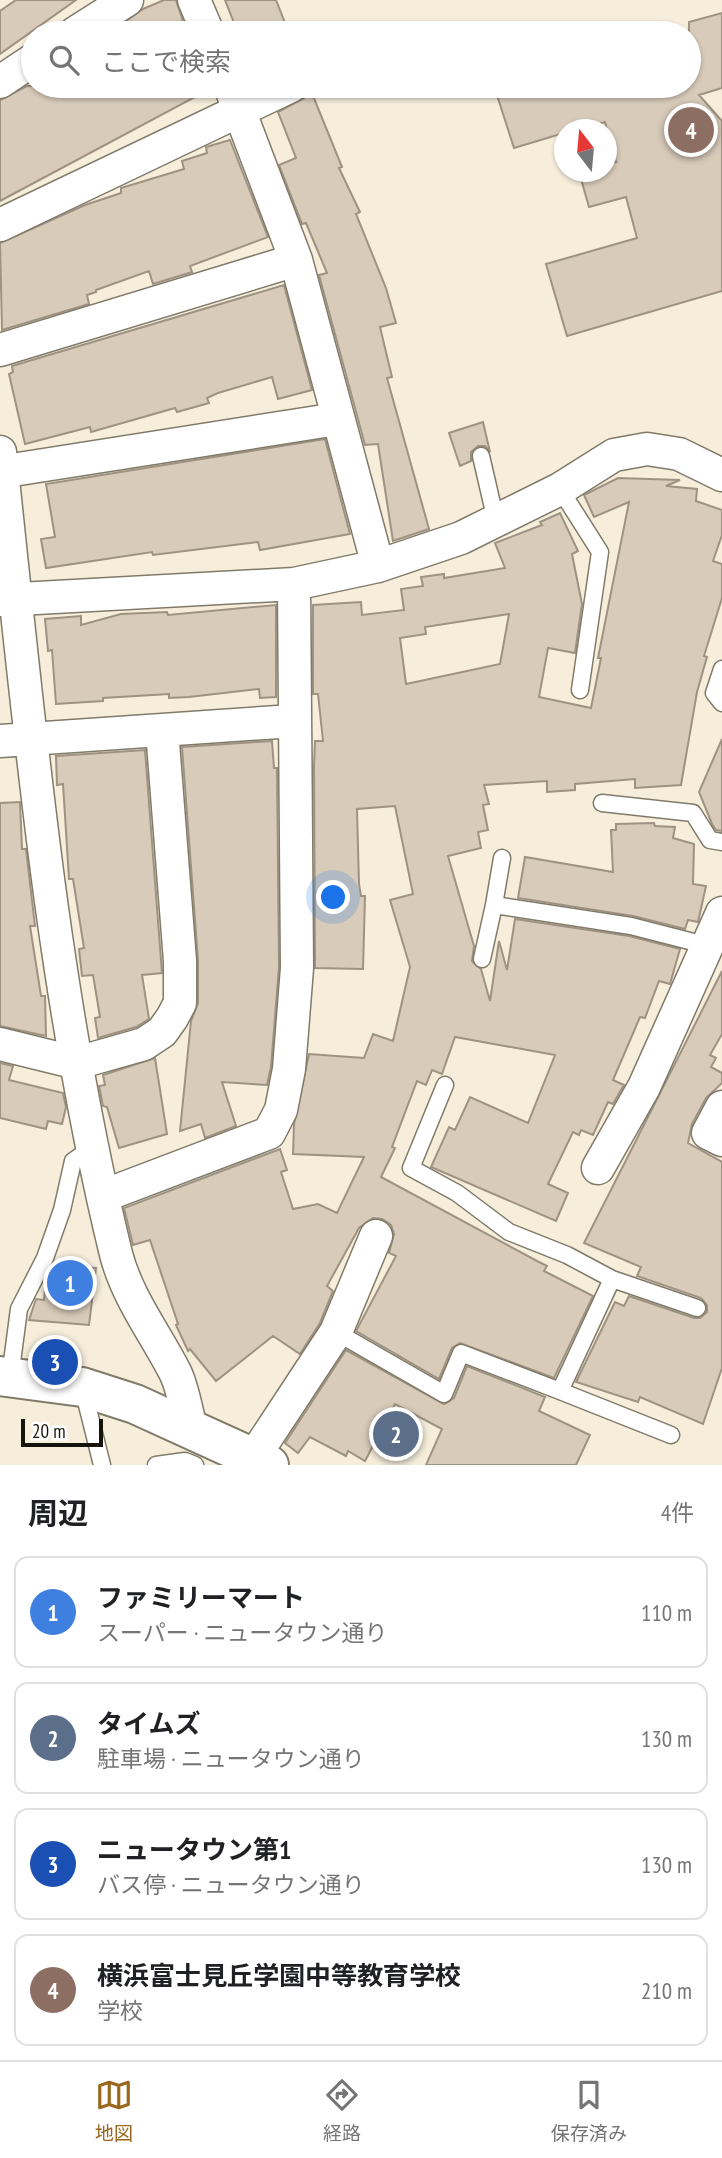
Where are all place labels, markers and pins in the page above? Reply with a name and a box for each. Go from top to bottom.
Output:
pin: 4 [668,104,714,156]
pin: 1 [47,1257,93,1309]
pin: 3 [32,1336,78,1388]
pin: 2 [373,1408,419,1460]

